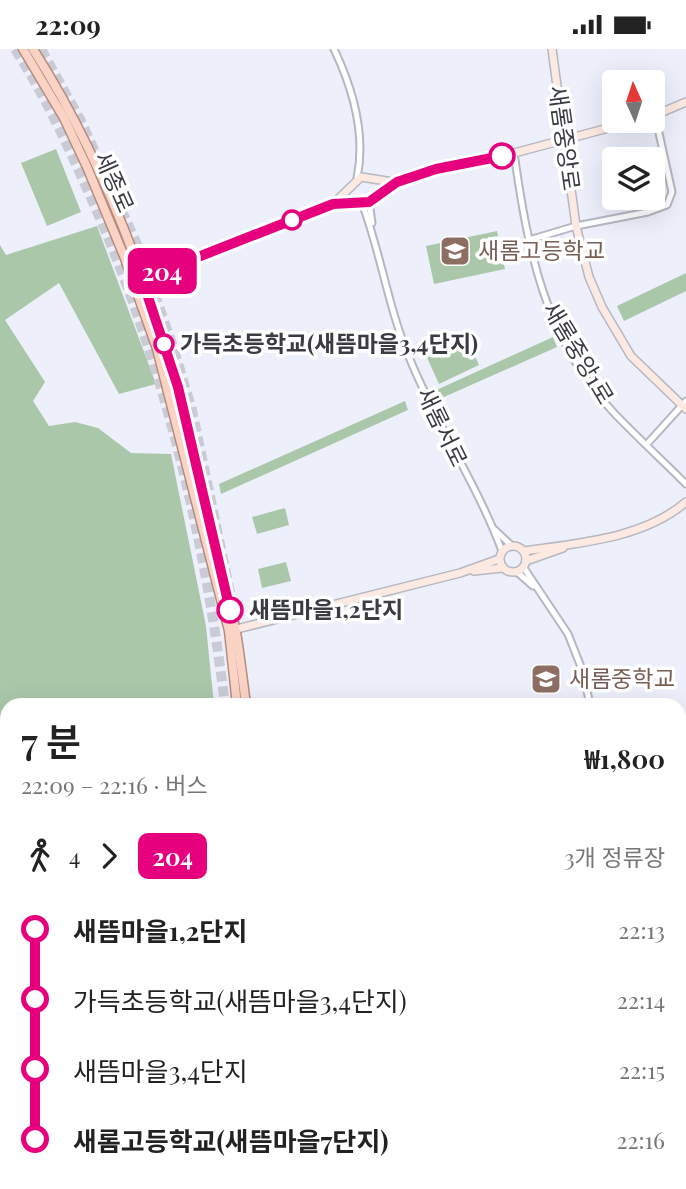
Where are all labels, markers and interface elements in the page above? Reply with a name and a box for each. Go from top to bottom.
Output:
text: 22:09 [35,7,101,42]
north arrow [602,70,665,133]
map controls [602,70,665,210]
street label: 새롬중앙로 [543,83,588,192]
unlabelled marker [489,143,515,169]
street label: 세종로 [88,146,142,217]
button: layers [602,147,665,210]
unlabelled marker [282,210,302,230]
school or university icon: 새롬고등학교 [438,234,472,268]
place label: 새롬고등학교 [478,234,605,265]
line badge: 204 [122,248,202,294]
text: 204 [142,255,182,287]
street label: 새롬중앙1로 [537,295,622,409]
place label: 가득초등학교(새뜸마을3,4단지) [180,327,478,358]
marker: 가득초등학교(새뜸마을3,4단지) [154,334,174,354]
street label: 새롬서로 [411,382,476,471]
place label: 새뜸마을1,2단지 [249,593,403,624]
marker: 새뜸마을1,2단지 [217,597,243,623]
school or university icon: 새롬중학교 [529,662,563,696]
place label: 새롬중학교 [569,662,675,693]
text: 7 분 [21,715,81,766]
text: ₩1,800 [585,741,665,776]
text: 22:09 – 22:16 · 버스 [21,769,208,800]
icon: walk [21,837,59,875]
icon: forward [90,837,128,875]
text: 4 [69,840,80,871]
text: 204 [152,840,193,872]
text: 3개 정류장 [564,841,665,872]
text: 새뜸마을1,2단지 [73,913,247,948]
text: 22:13 [618,914,665,945]
text: 가득초등학교(새뜸마을3,4단지) [73,983,407,1018]
text: 22:14 [617,984,665,1015]
text: 새뜸마을3,4단지 [73,1053,248,1088]
text: 22:15 [619,1054,665,1085]
text: 새롬고등학교(새뜸마을7단지) [73,1123,388,1158]
text: 22:16 [616,1124,665,1155]

